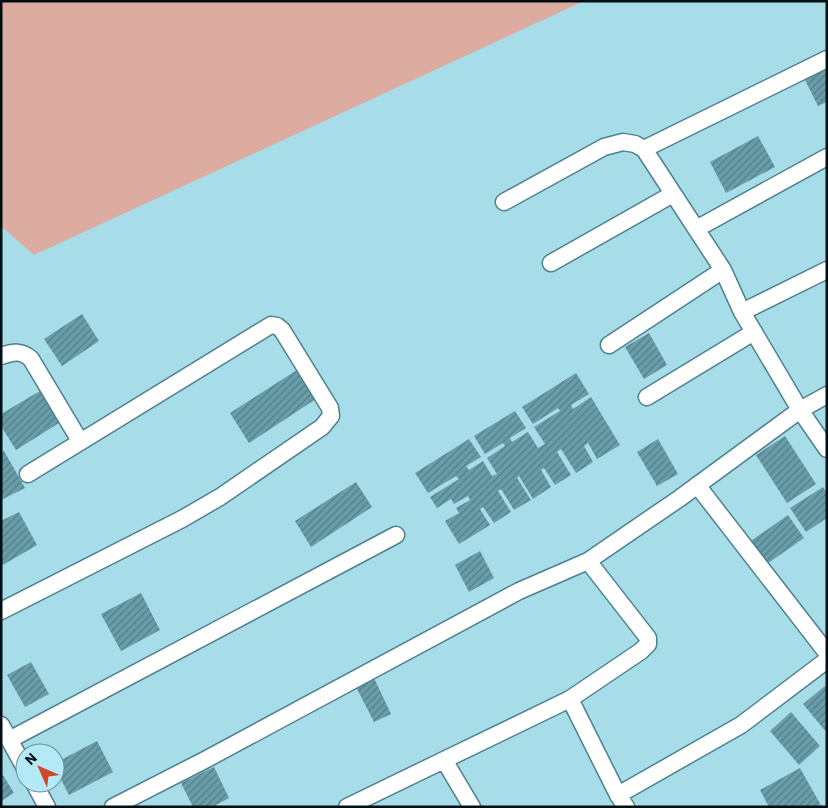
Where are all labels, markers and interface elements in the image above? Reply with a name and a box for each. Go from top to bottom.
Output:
north arrow [15,743,65,793]
text: N [21,749,41,769]

